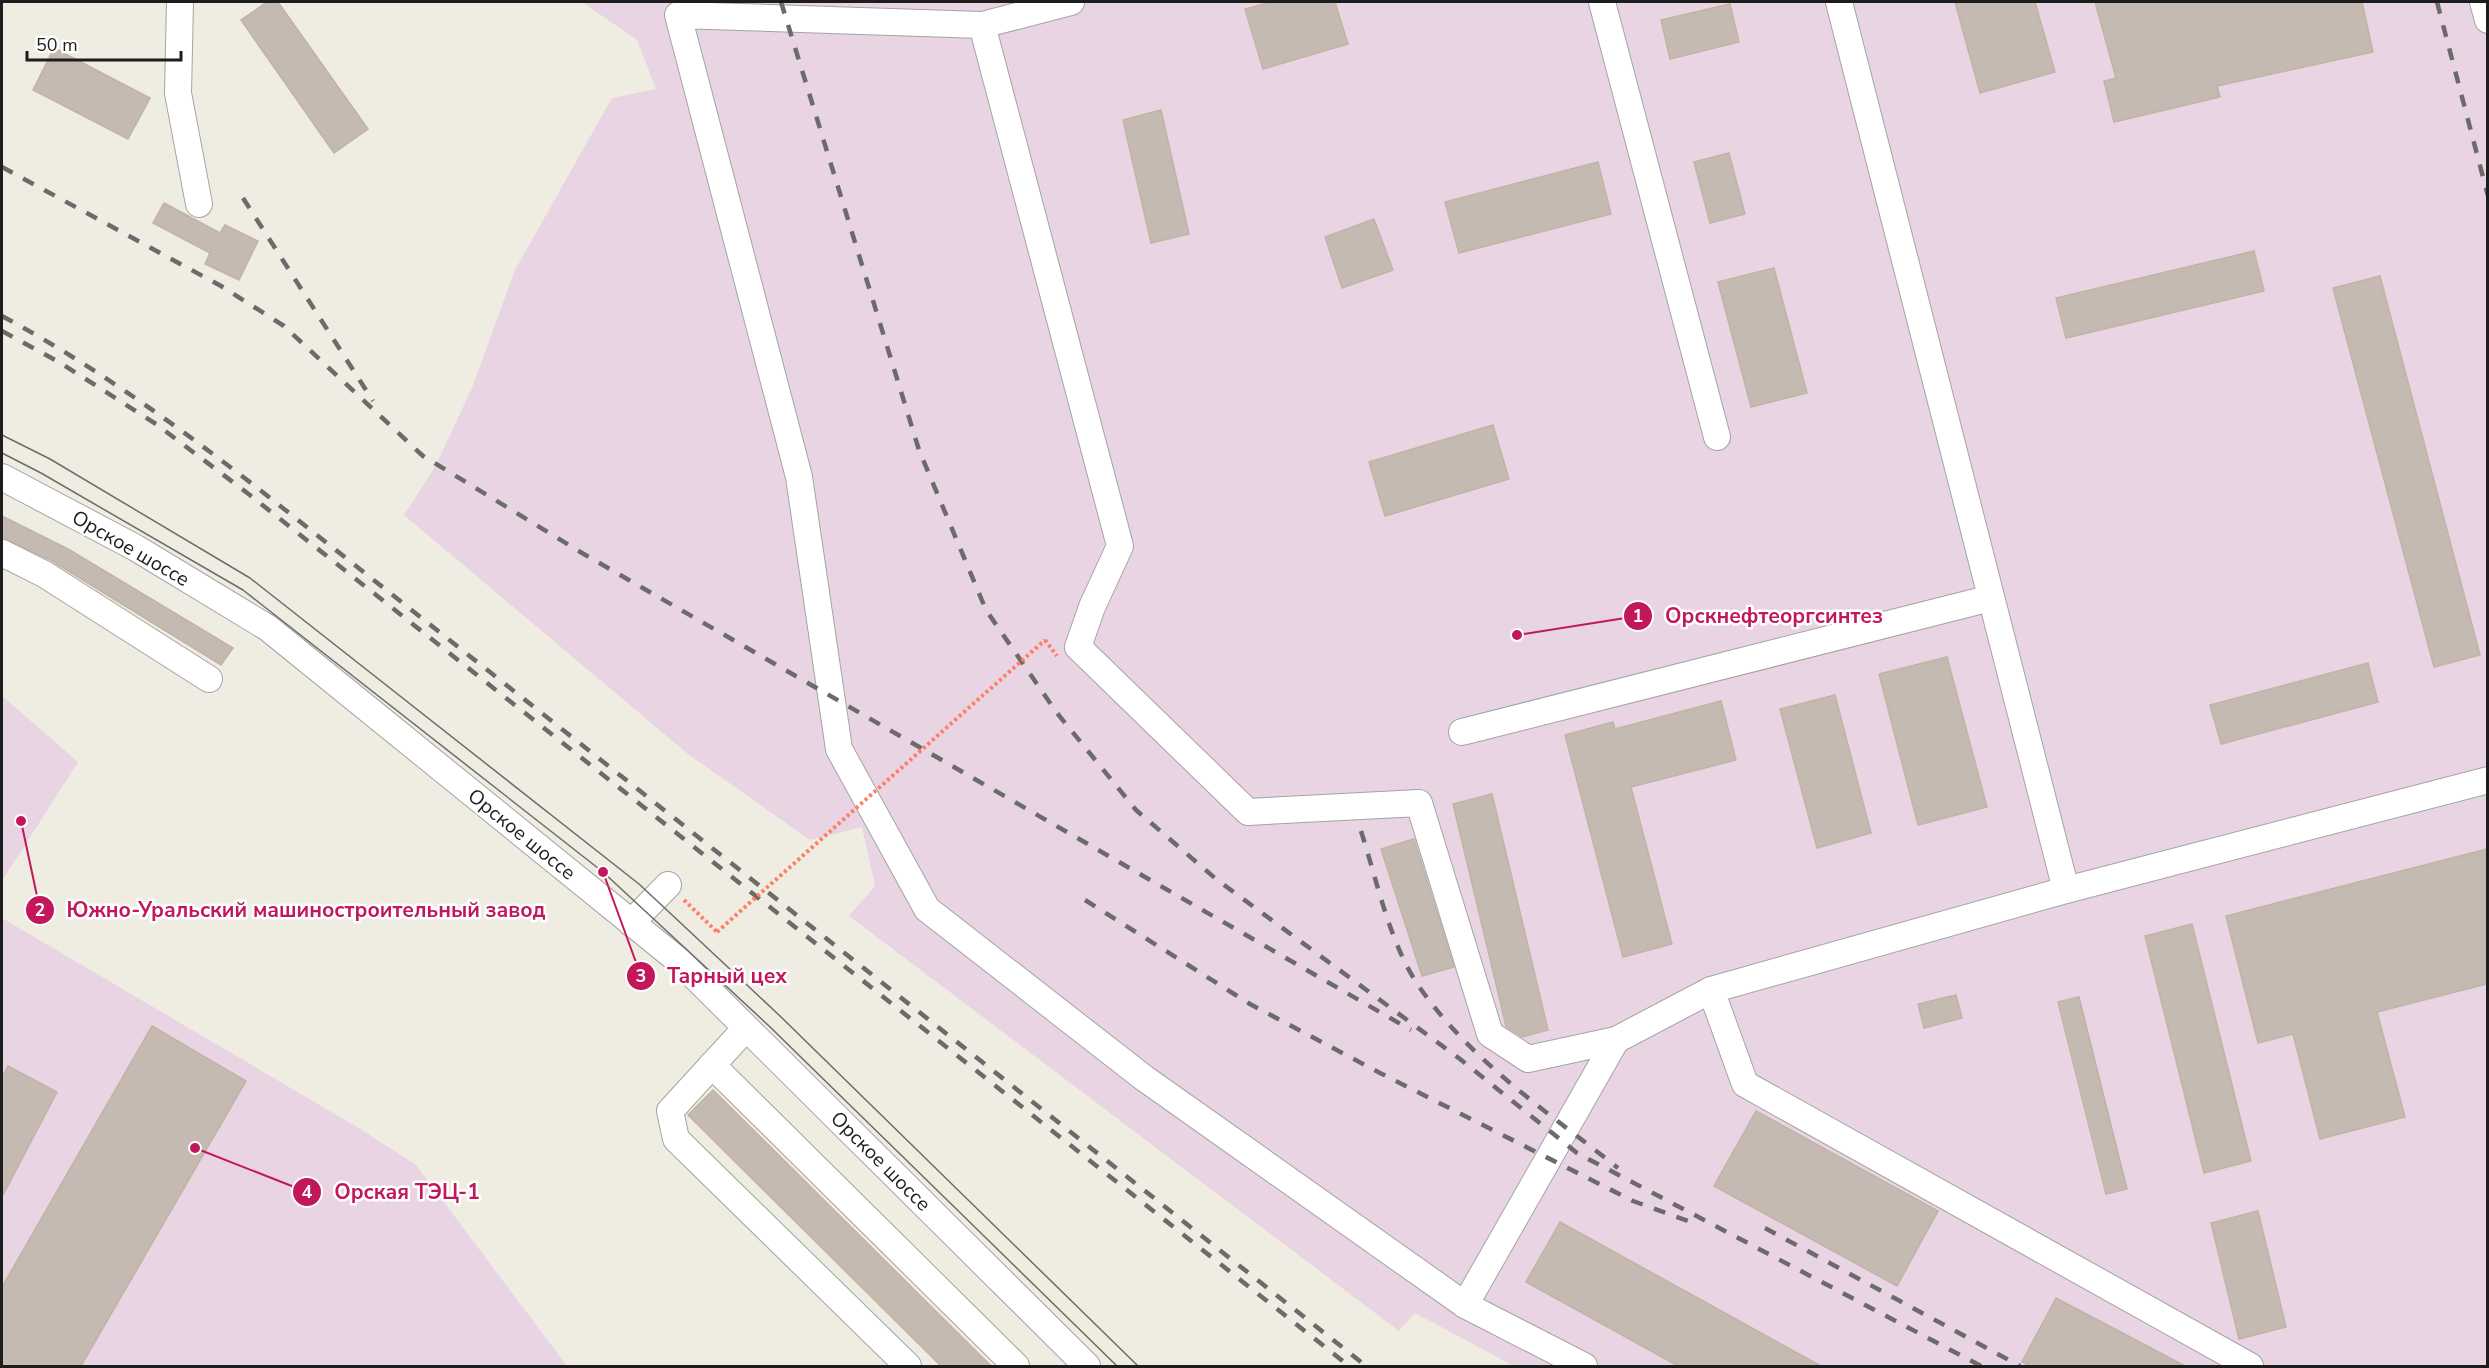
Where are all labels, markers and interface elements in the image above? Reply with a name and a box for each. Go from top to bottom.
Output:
scale bar [27,24,182,62]
text: 50 m [36,33,78,57]
street label: Орское шоссе [67,504,194,593]
callout: Орскнефтеоргсинтез [1623,596,1895,635]
text: Орскнефтеоргсинтез [1665,602,1883,630]
text: 1 [1633,604,1643,628]
street label: Орское шоссе [462,783,581,886]
callout: Южно-Уральский машиностроительный завод [25,890,558,929]
text: Южно-Уральский машиностроительный завод [66,896,546,924]
text: 2 [35,898,45,922]
callout: Тарный цех [626,956,799,995]
text: Тарный цех [667,962,787,990]
text: 3 [636,964,646,988]
street label: Орское шоссе [825,1105,937,1217]
callout: Орская ТЭЦ-1 [292,1172,492,1211]
text: Орская ТЭЦ-1 [334,1178,480,1206]
text: 4 [302,1180,313,1204]

